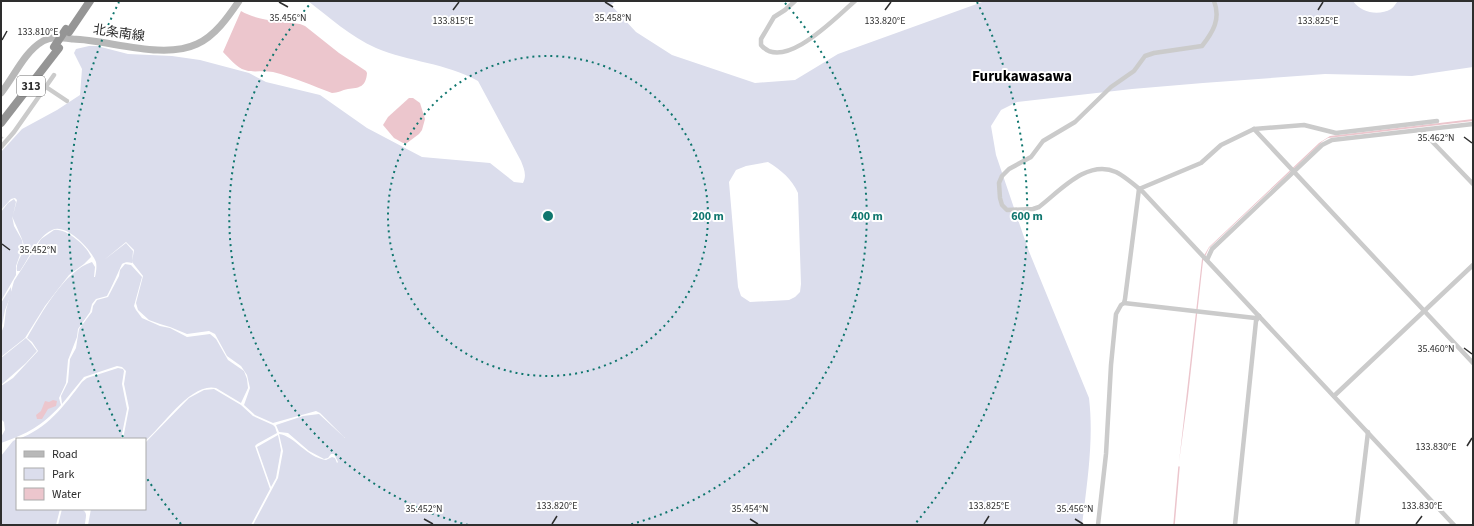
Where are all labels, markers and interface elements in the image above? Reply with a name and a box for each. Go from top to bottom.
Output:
text: 35.456°N [269,11,307,25]
text: 35.458°N [594,11,632,25]
text: 133.815°E [433,14,473,28]
text: 133.820°E [865,14,905,28]
text: 133.825°E [1298,14,1338,28]
street label: 北条南線 [92,20,146,46]
text: 133.810°E [18,25,58,39]
district label: Furukawasawa [972,66,1072,87]
road number: 313 [17,76,45,96]
text: 35.462°N [1417,131,1455,145]
text: 200 m [692,208,724,225]
text: 400 m [851,208,883,225]
text: 600 m [1011,208,1043,225]
centre of rings [541,209,555,223]
text: 35.452°N [19,243,57,257]
text: 35.460°N [1417,342,1455,356]
legend [16,438,146,510]
text: 133.830°E [1416,440,1456,454]
text: Road [52,446,78,463]
text: Park [52,466,74,483]
text: Water [52,486,82,503]
text: 133.820°E [537,499,577,513]
text: 133.825°E [969,499,1009,513]
text: 133.830°E [1402,499,1442,513]
text: 35.452°N [405,502,443,516]
text: 35.454°N [731,502,769,516]
text: 35.456°N [1056,502,1094,516]

